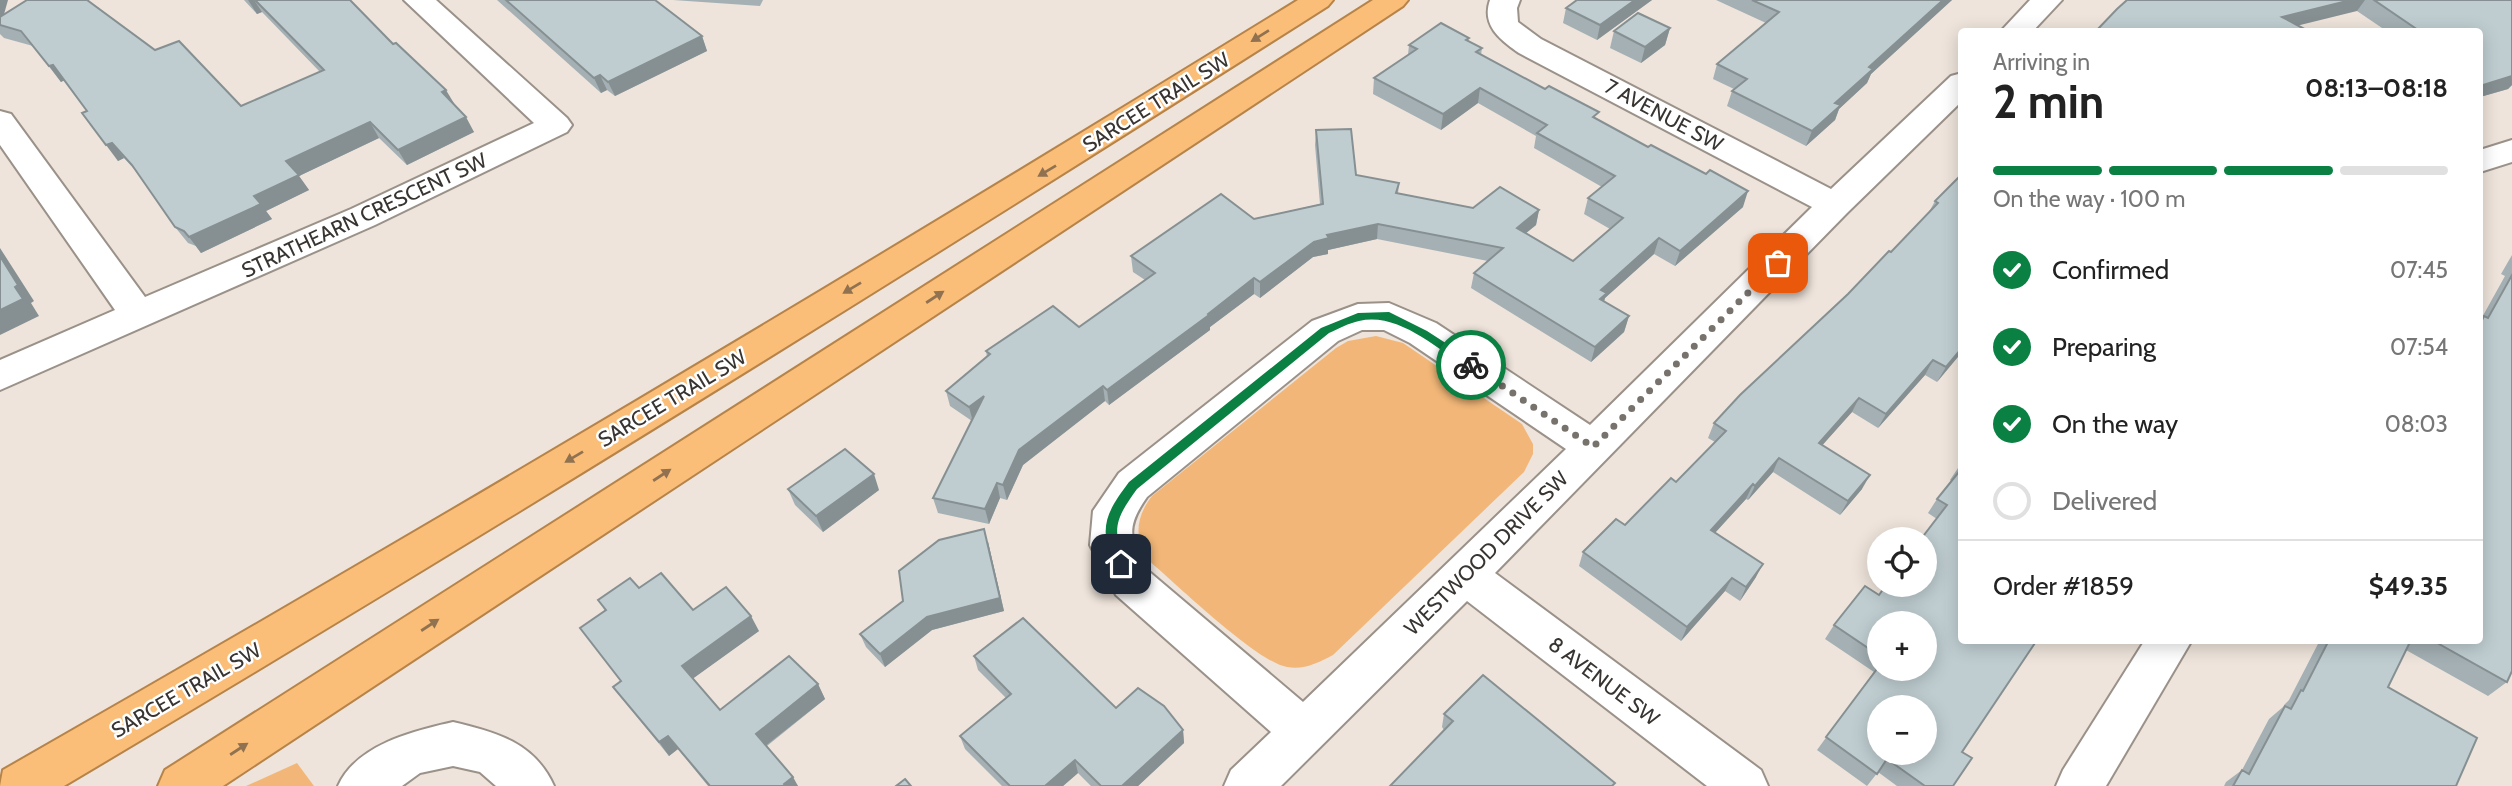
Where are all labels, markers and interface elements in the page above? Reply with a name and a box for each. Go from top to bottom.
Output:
one-way arrow [1251,30,1270,43]
street label: SARCEE TRAIL SW [1078,47,1234,157]
text: Arriving in [1993,48,2090,76]
text: 08:13–08:18 [2305,72,2448,104]
street label: 7 AVENUE SW [1601,73,1727,157]
text: 2 min [1993,74,2104,130]
street label: STRATHEARN CRESCENT SW [237,147,491,283]
one-way arrow [1037,164,1057,177]
text: On the way · 100 m [1993,185,2185,213]
pin [1748,233,1808,293]
icon: bag [1759,244,1797,282]
icon: check [1993,251,2031,289]
text: Confirmed [2052,254,2169,286]
text: 07:45 [2390,256,2448,284]
one-way arrow [843,282,862,295]
one-way arrow [925,291,945,304]
icon: check [1993,328,2031,366]
courier [1436,330,1506,400]
text: Preparing [2052,331,2156,363]
text: 07:54 [2390,333,2448,361]
street label: SARCEE TRAIL SW [593,344,751,452]
icon: bike [1452,346,1490,384]
icon: check [1993,405,2031,443]
text: On the way [2052,408,2178,440]
text: 08:03 [2385,410,2448,438]
one-way arrow [564,451,583,463]
street label: WESTWOOD DRIVE SW [1399,466,1573,640]
one-way arrow [652,468,671,481]
text: Delivered [2052,485,2157,517]
map controls [1867,527,1937,765]
button: locate [1867,527,1937,597]
pin [1091,534,1151,594]
icon: home [1102,545,1140,583]
text: Order #1859 [1993,570,2134,602]
text: $49.35 [2369,570,2448,602]
button: + [1867,611,1937,681]
one-way arrow [421,618,439,632]
street label: 8 AVENUE SW [1544,631,1664,731]
street label: SARCEE TRAIL SW [107,637,265,743]
button: − [1867,695,1937,765]
one-way arrow [230,742,248,756]

